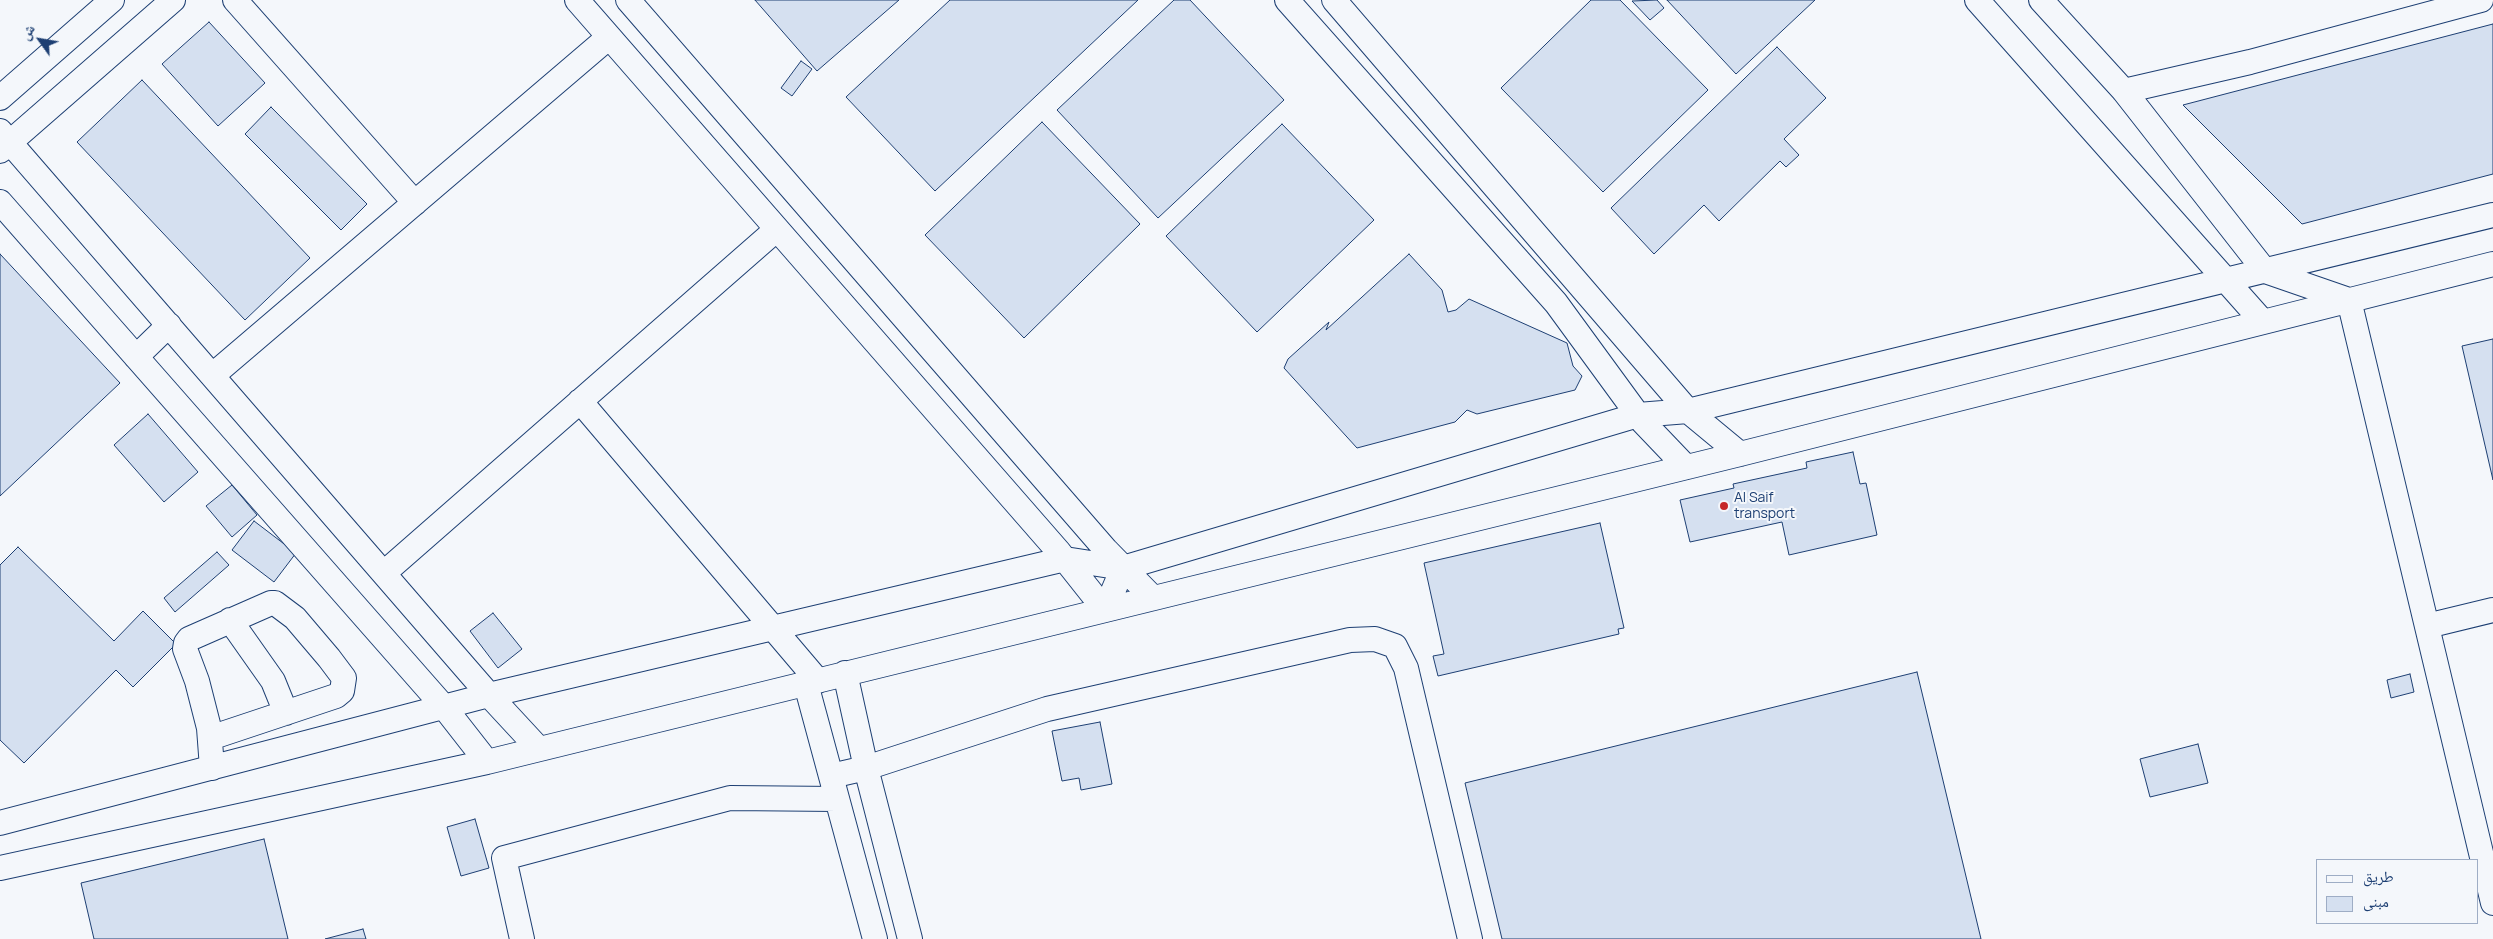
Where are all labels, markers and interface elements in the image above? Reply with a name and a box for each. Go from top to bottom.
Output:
north arrow [15,15,65,65]
text: ش [15,20,39,43]
place label: Al Saif transport [1734,490,1795,522]
marker: Al Saif transport [1718,500,1730,512]
legend [2316,859,2478,924]
text: طريق [2363,866,2394,887]
text: مبنى [2363,891,2389,912]

